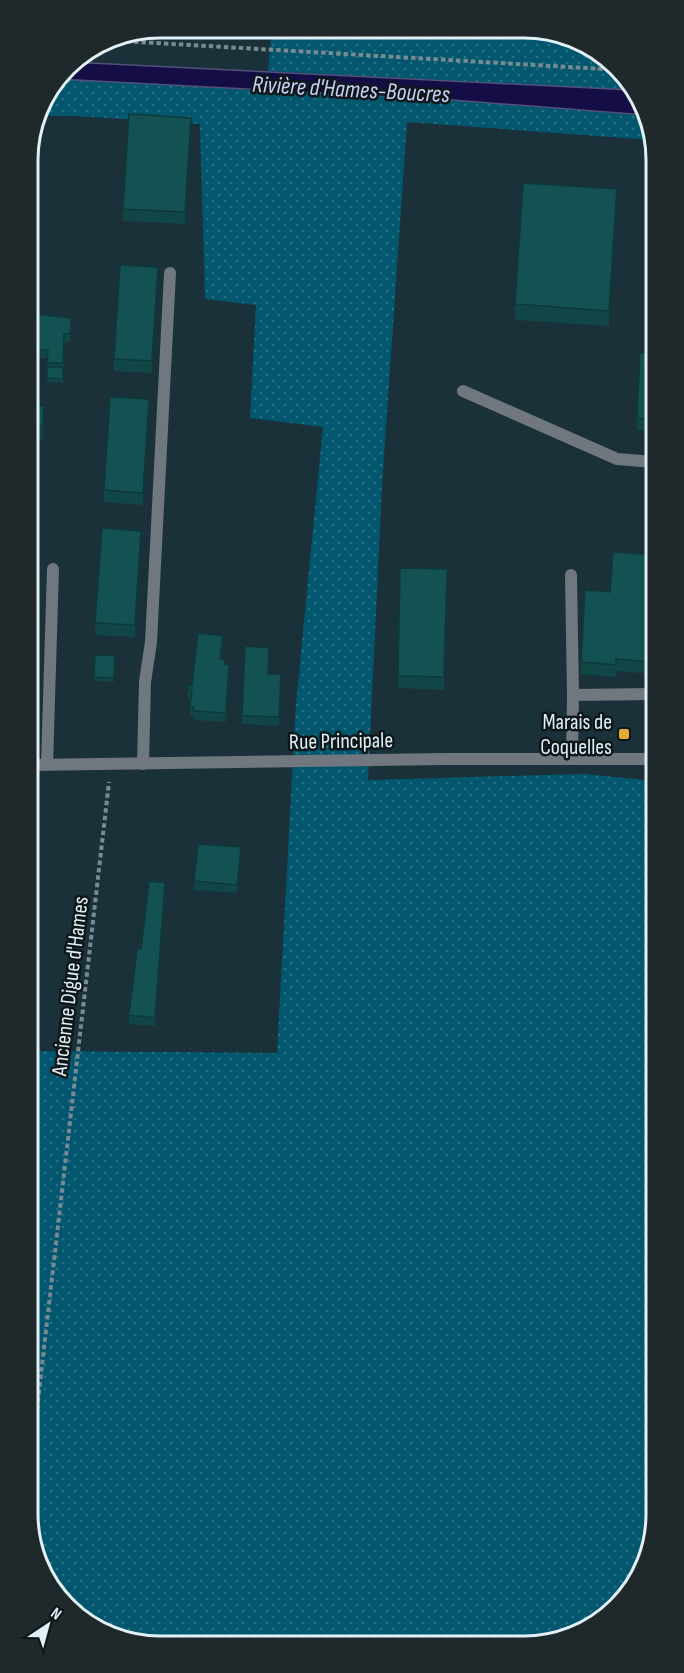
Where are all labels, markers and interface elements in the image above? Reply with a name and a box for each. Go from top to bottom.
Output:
water label: Rivière d'Hames-Boucres [252,70,451,109]
place label: Marais de Coquelles [540,709,612,761]
street label: Rue Principale [289,727,393,756]
marker: Marais de Coquelles [617,727,631,741]
street label: Ancienne Digue d'Hames [46,895,95,1078]
north arrow [18,1595,78,1655]
text: N [47,1604,65,1624]

